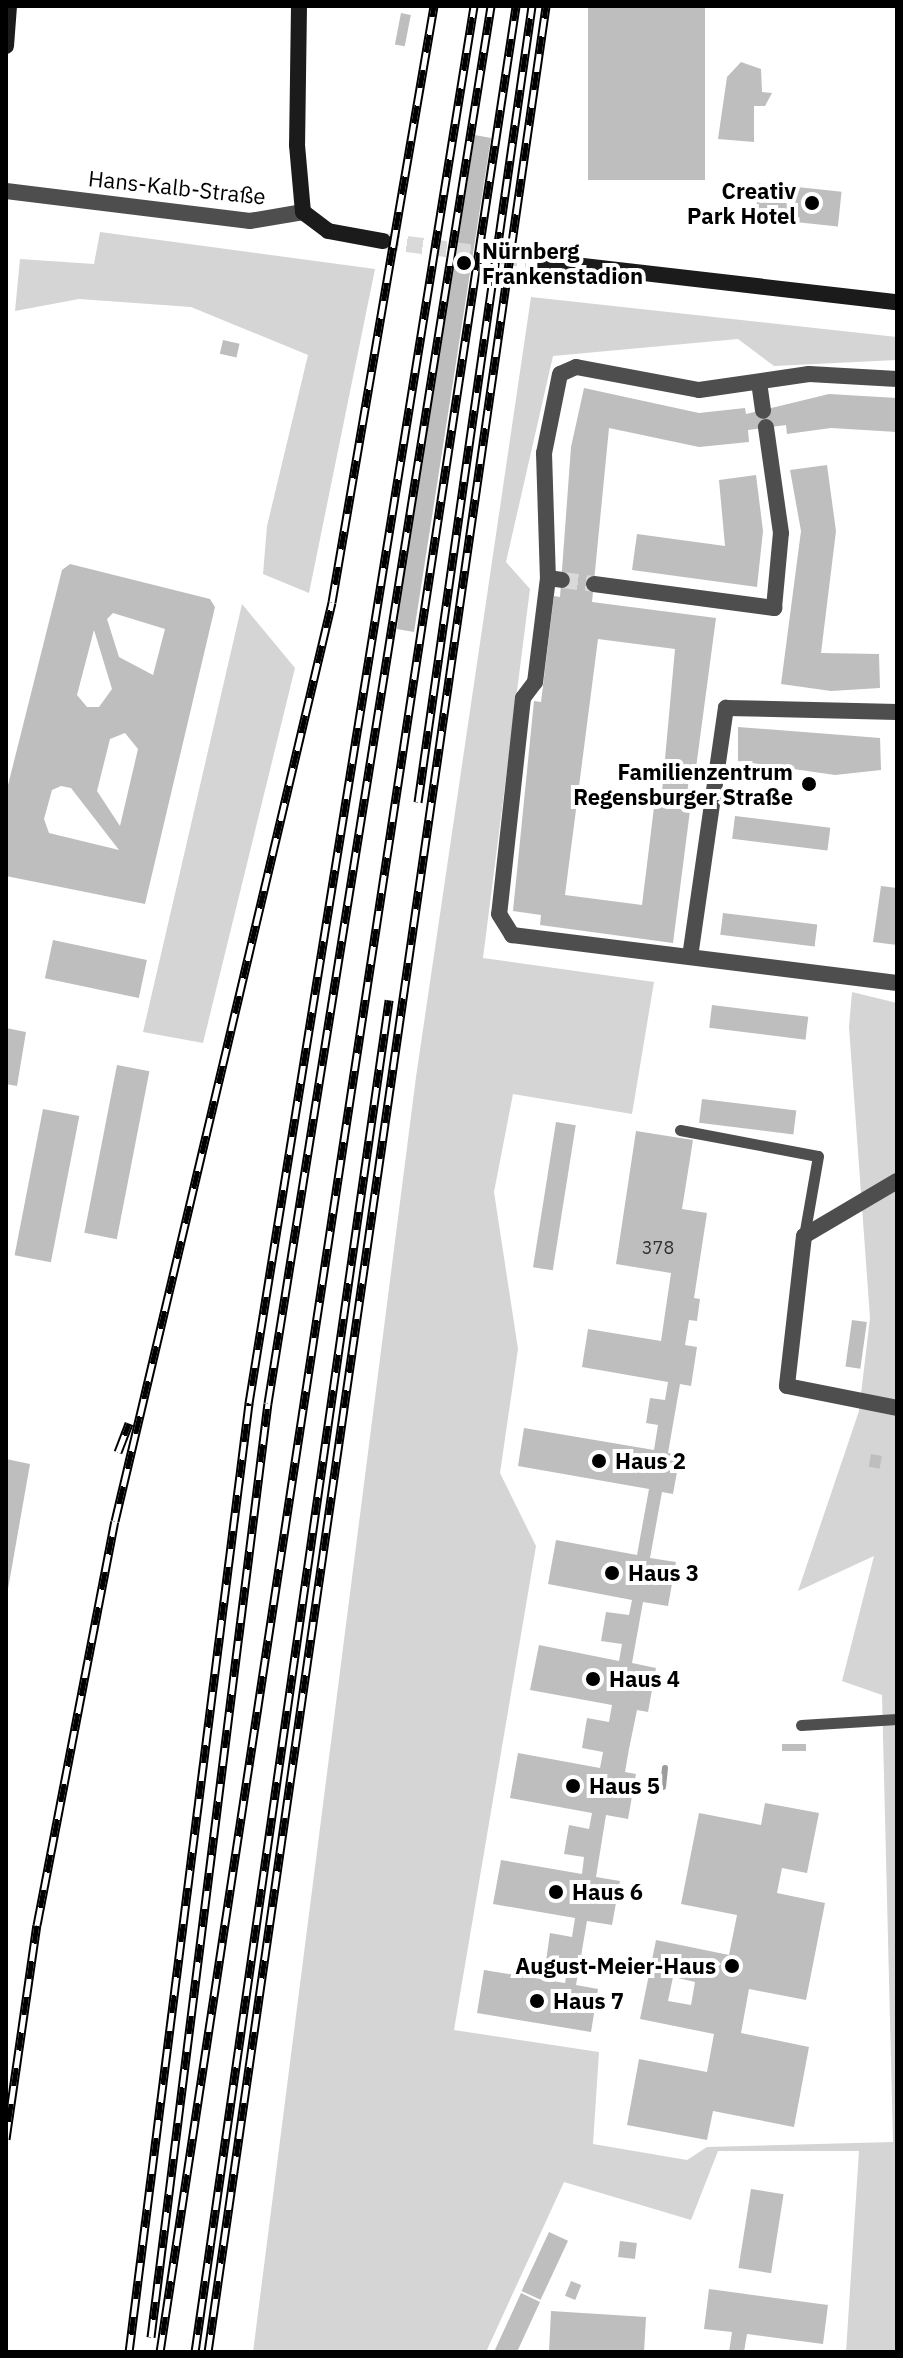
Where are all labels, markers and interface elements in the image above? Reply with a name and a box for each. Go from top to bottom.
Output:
street label: Hans-Kalb-Straße [87,165,267,209]
place label: Creativ Park Hotel [687,177,796,228]
marker: Creativ Park Hotel [803,194,821,212]
place label: Nürnberg Frankenstadion [482,237,643,288]
marker: Nürnberg Frankenstadion [453,252,475,274]
place label: Familienzentrum Regensburger Straße [573,758,793,810]
marker: Familienzentrum Regensburger Straße [800,775,818,793]
house number: 378 [642,1237,674,1259]
place label: Haus 2 [615,1448,686,1474]
marker: Haus 2 [590,1452,608,1470]
place label: Haus 3 [628,1560,699,1586]
marker: Haus 3 [603,1564,621,1582]
place label: Haus 4 [609,1666,680,1692]
marker: Haus 4 [584,1670,602,1688]
place label: Haus 5 [589,1773,660,1799]
marker: Haus 5 [564,1777,582,1795]
place label: Haus 6 [572,1879,643,1905]
marker: Haus 6 [547,1883,565,1901]
place label: August-Meier-Haus [515,1953,716,1979]
marker: August-Meier-Haus [723,1957,741,1975]
place label: Haus 7 [553,1988,624,2014]
marker: Haus 7 [528,1992,546,2010]

